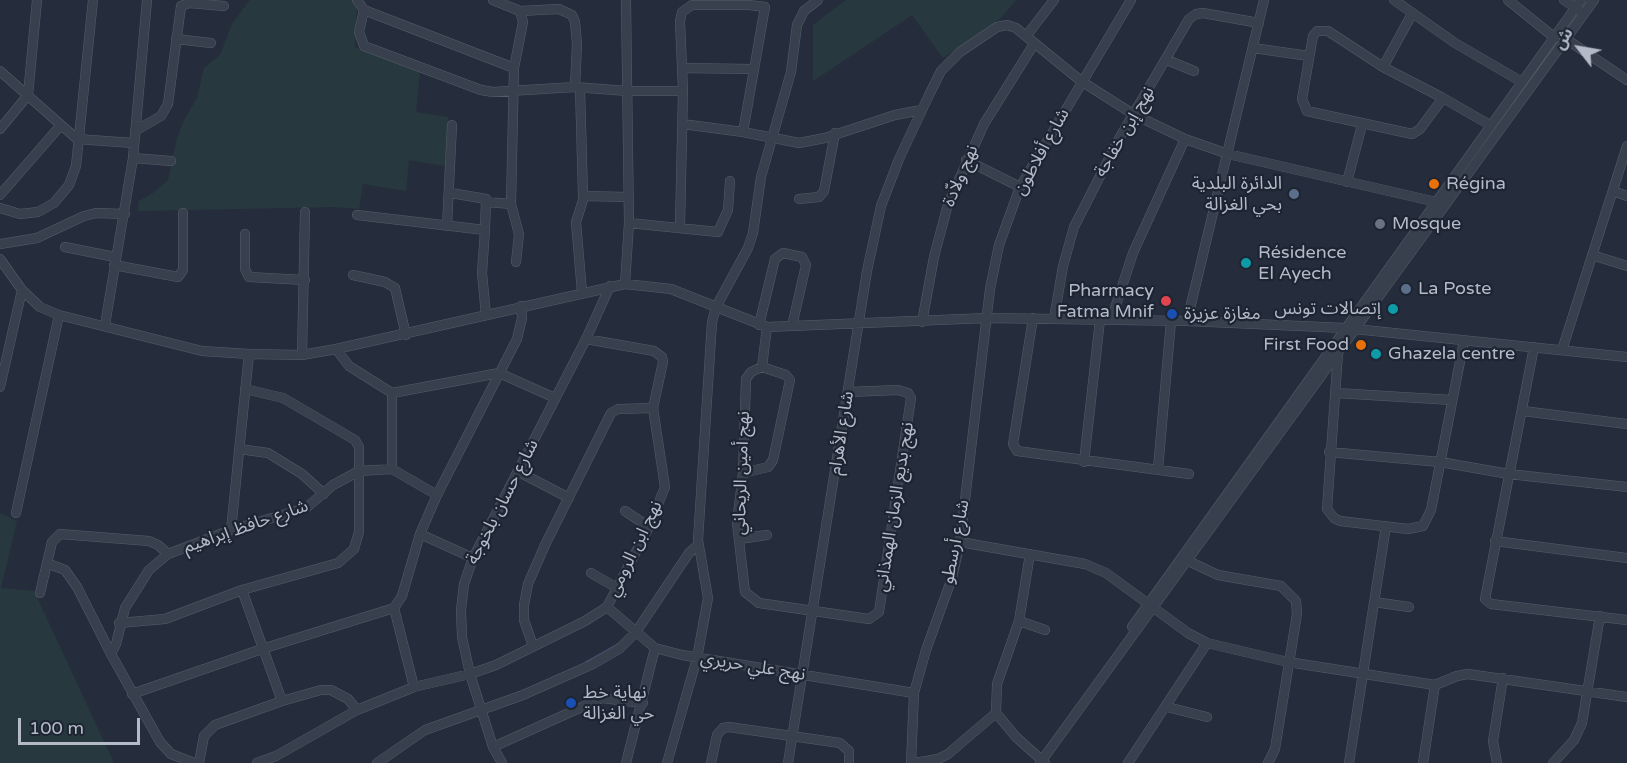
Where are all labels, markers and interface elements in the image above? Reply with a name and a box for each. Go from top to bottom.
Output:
north arrow [1549,18,1609,78]
text: ش [1549,24,1578,53]
street label: نهج إبن خفاجة [1090,83,1160,181]
street label: شارع أفلاطون [1009,105,1075,199]
street label: نهج ولاّدة [938,142,984,210]
place label: الدائرة البلدية بحي الغزالة [1192,173,1282,216]
place label: Régina [1446,173,1506,195]
marker: Régina [1427,177,1441,191]
marker: الدائرة البلدية بحي الغزالة [1287,187,1301,201]
place label: Mosque [1392,213,1461,235]
marker: Mosque [1373,217,1387,231]
place label: Résidence El Ayech [1258,242,1346,284]
marker: Résidence El Ayech [1239,256,1253,270]
place label: La Poste [1418,278,1491,300]
place label: Pharmacy Fatma Mnif [1057,280,1154,322]
marker: La Poste [1399,282,1413,296]
marker: Pharmacy Fatma Mnif [1159,294,1173,308]
place label: إتصالات تونس [1274,298,1381,320]
marker: إتصالات تونس [1386,302,1400,316]
place label: مغازة عزيزة [1184,303,1261,325]
marker: مغازة عزيزة [1165,307,1179,321]
place label: First Food [1263,334,1349,356]
marker: First Food [1354,338,1368,352]
place label: Ghazela centre [1388,343,1515,365]
marker: Ghazela centre [1369,347,1383,361]
street label: شارع الأهرام [825,390,859,476]
street label: نهج أمين الريحاني [729,411,755,535]
street label: نهج بديع الزمان الهمذاني [871,420,919,594]
street label: شارع حسان بلخوجة [462,436,544,568]
street label: شارع حافظ إبراهيم [181,496,311,558]
street label: نهج ابن الرومي [602,497,668,601]
street label: شارع أرسطو [937,498,975,586]
street label: نهج علي حريري [699,648,807,686]
place label: نهاية خط حي الغزالة [583,682,654,724]
marker: نهاية خط حي الغزالة [564,696,578,710]
scale bar [21,706,142,744]
text: 100 m [29,717,84,739]

